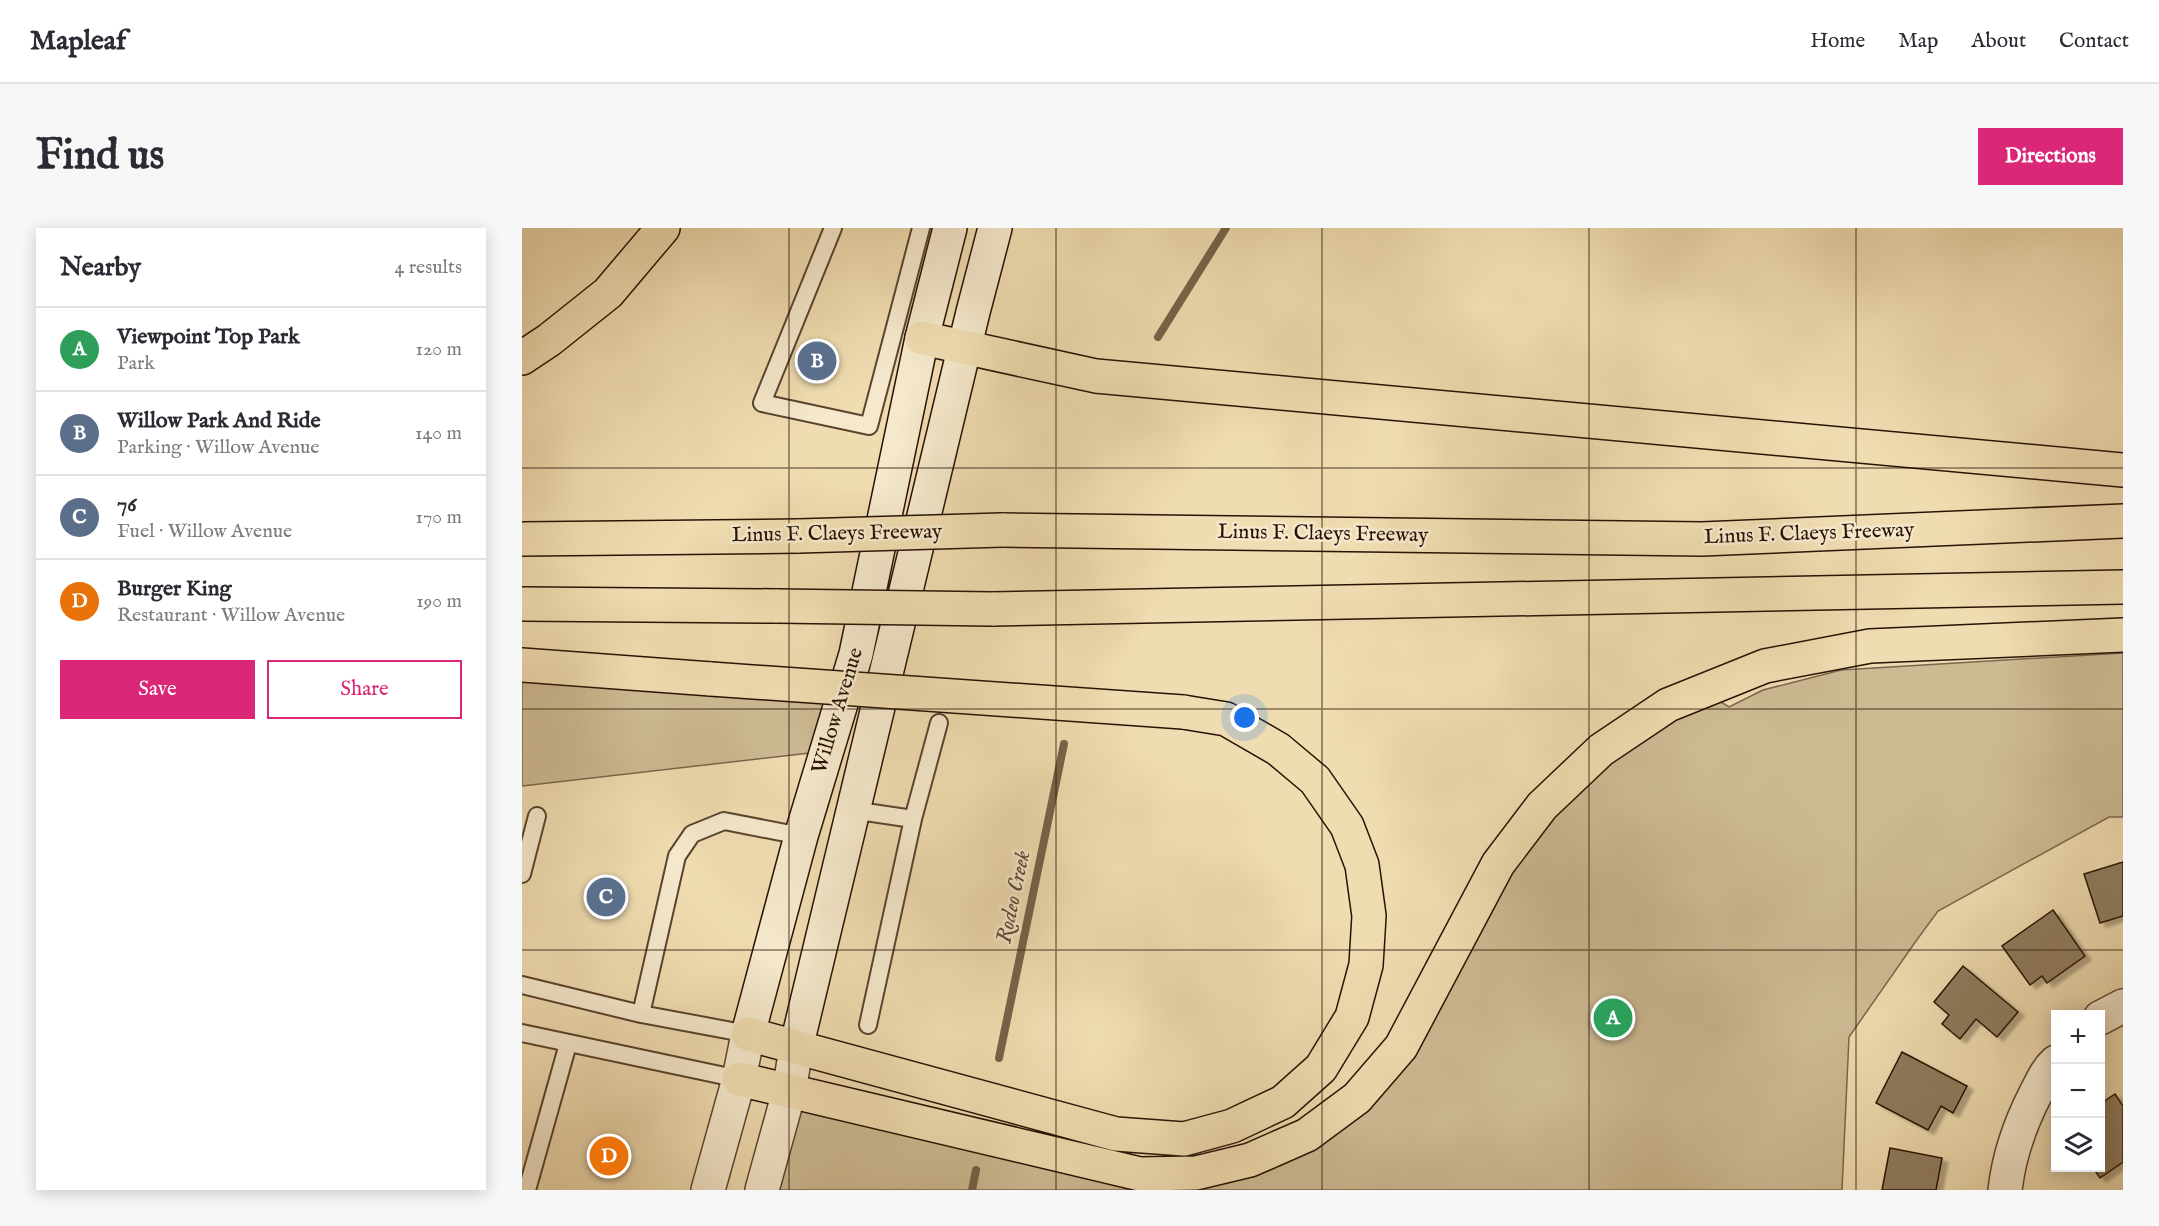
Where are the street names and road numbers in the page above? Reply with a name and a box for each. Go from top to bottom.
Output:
street label: Linus F. Claeys Freeway [1703,517,1915,551]
street label: Linus F. Claeys Freeway [731,519,943,549]
street label: Linus F. Claeys Freeway [1217,519,1429,549]
street label: Willow Avenue [806,644,870,777]

